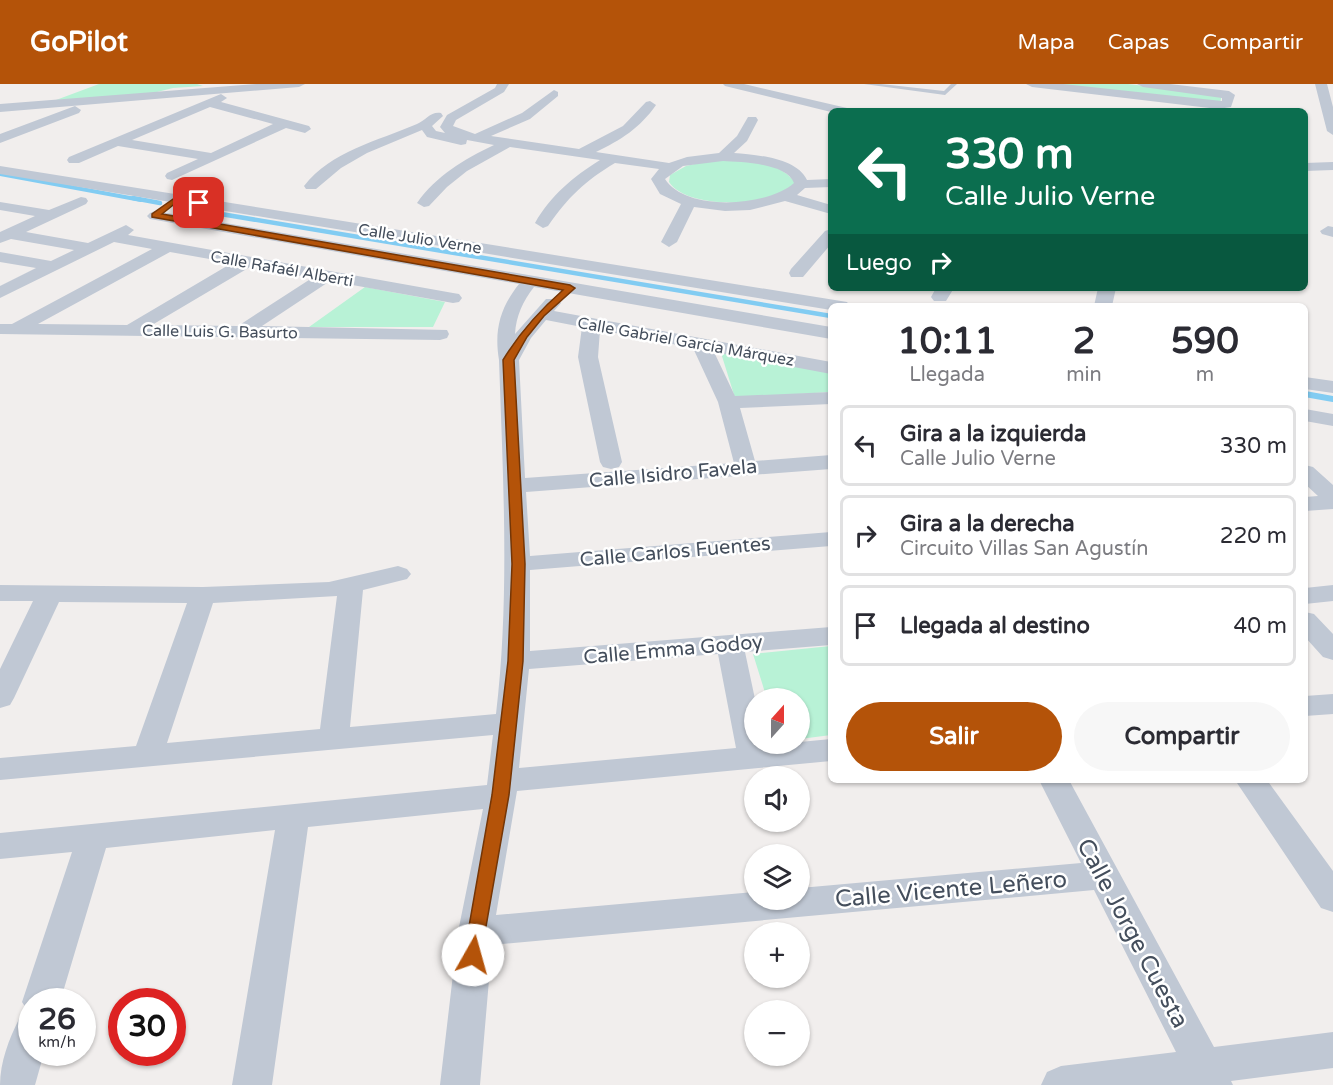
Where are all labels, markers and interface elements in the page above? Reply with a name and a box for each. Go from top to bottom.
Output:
text: GoPilot [30,25,128,59]
text: Mapa [1018,30,1075,55]
text: Capas [1108,30,1169,55]
text: Compartir [1202,30,1303,55]
text: 330 m [945,129,1074,180]
icon: left [846,132,924,210]
pin [173,177,224,228]
text: Calle Julio Verne [945,180,1155,213]
icon: arrive [182,186,215,219]
street label: Calle Julio Verne [357,219,483,259]
icon: right [924,246,957,279]
street label: Calle Rafaél Alberti [209,247,355,291]
text: Luego [846,250,912,276]
street label: Calle Gabriel García Márquez [576,313,796,371]
text: 10:11 [897,320,997,363]
text: 2 [1073,320,1095,363]
text: 590 [1171,320,1239,363]
street label: Calle Luis G. Basurto [142,321,298,343]
text: Llegada [909,363,985,387]
text: min [1066,363,1102,387]
text: m [1196,363,1214,387]
text: Gira a la izquierda [900,421,1086,447]
icon: left [849,429,882,462]
text: 330 m [1220,433,1287,459]
text: Calle Julio Verne [900,447,1056,471]
street label: Calle Isidro Favela [588,455,758,493]
text: Gira a la derecha [900,511,1075,537]
icon: right [849,519,882,552]
text: 220 m [1220,523,1287,549]
street label: Calle Carlos Fuentes [579,532,772,572]
text: Circuito Villas San Agustín [900,537,1148,561]
icon: arrive [849,609,882,642]
text: Llegada al destino [900,613,1090,639]
text: 40 m [1233,613,1287,639]
street label: Calle Emma Godoy [582,630,764,670]
north arrow [744,688,810,754]
map controls [744,688,810,1066]
button: Salir [846,702,1062,771]
button: Compartir [1074,702,1290,771]
button: sound [744,766,810,832]
street label: Calle Jorge Cuesta [1070,834,1195,1033]
button: layers [744,844,810,910]
street label: Calle Vicente Leñero [834,865,1068,914]
button: + [744,922,810,988]
position arrow [441,923,505,987]
speed limit sign: 30 [108,988,186,1066]
button: − [744,1000,810,1066]
text: 26 [38,1001,76,1038]
text: km/h [38,1033,76,1051]

